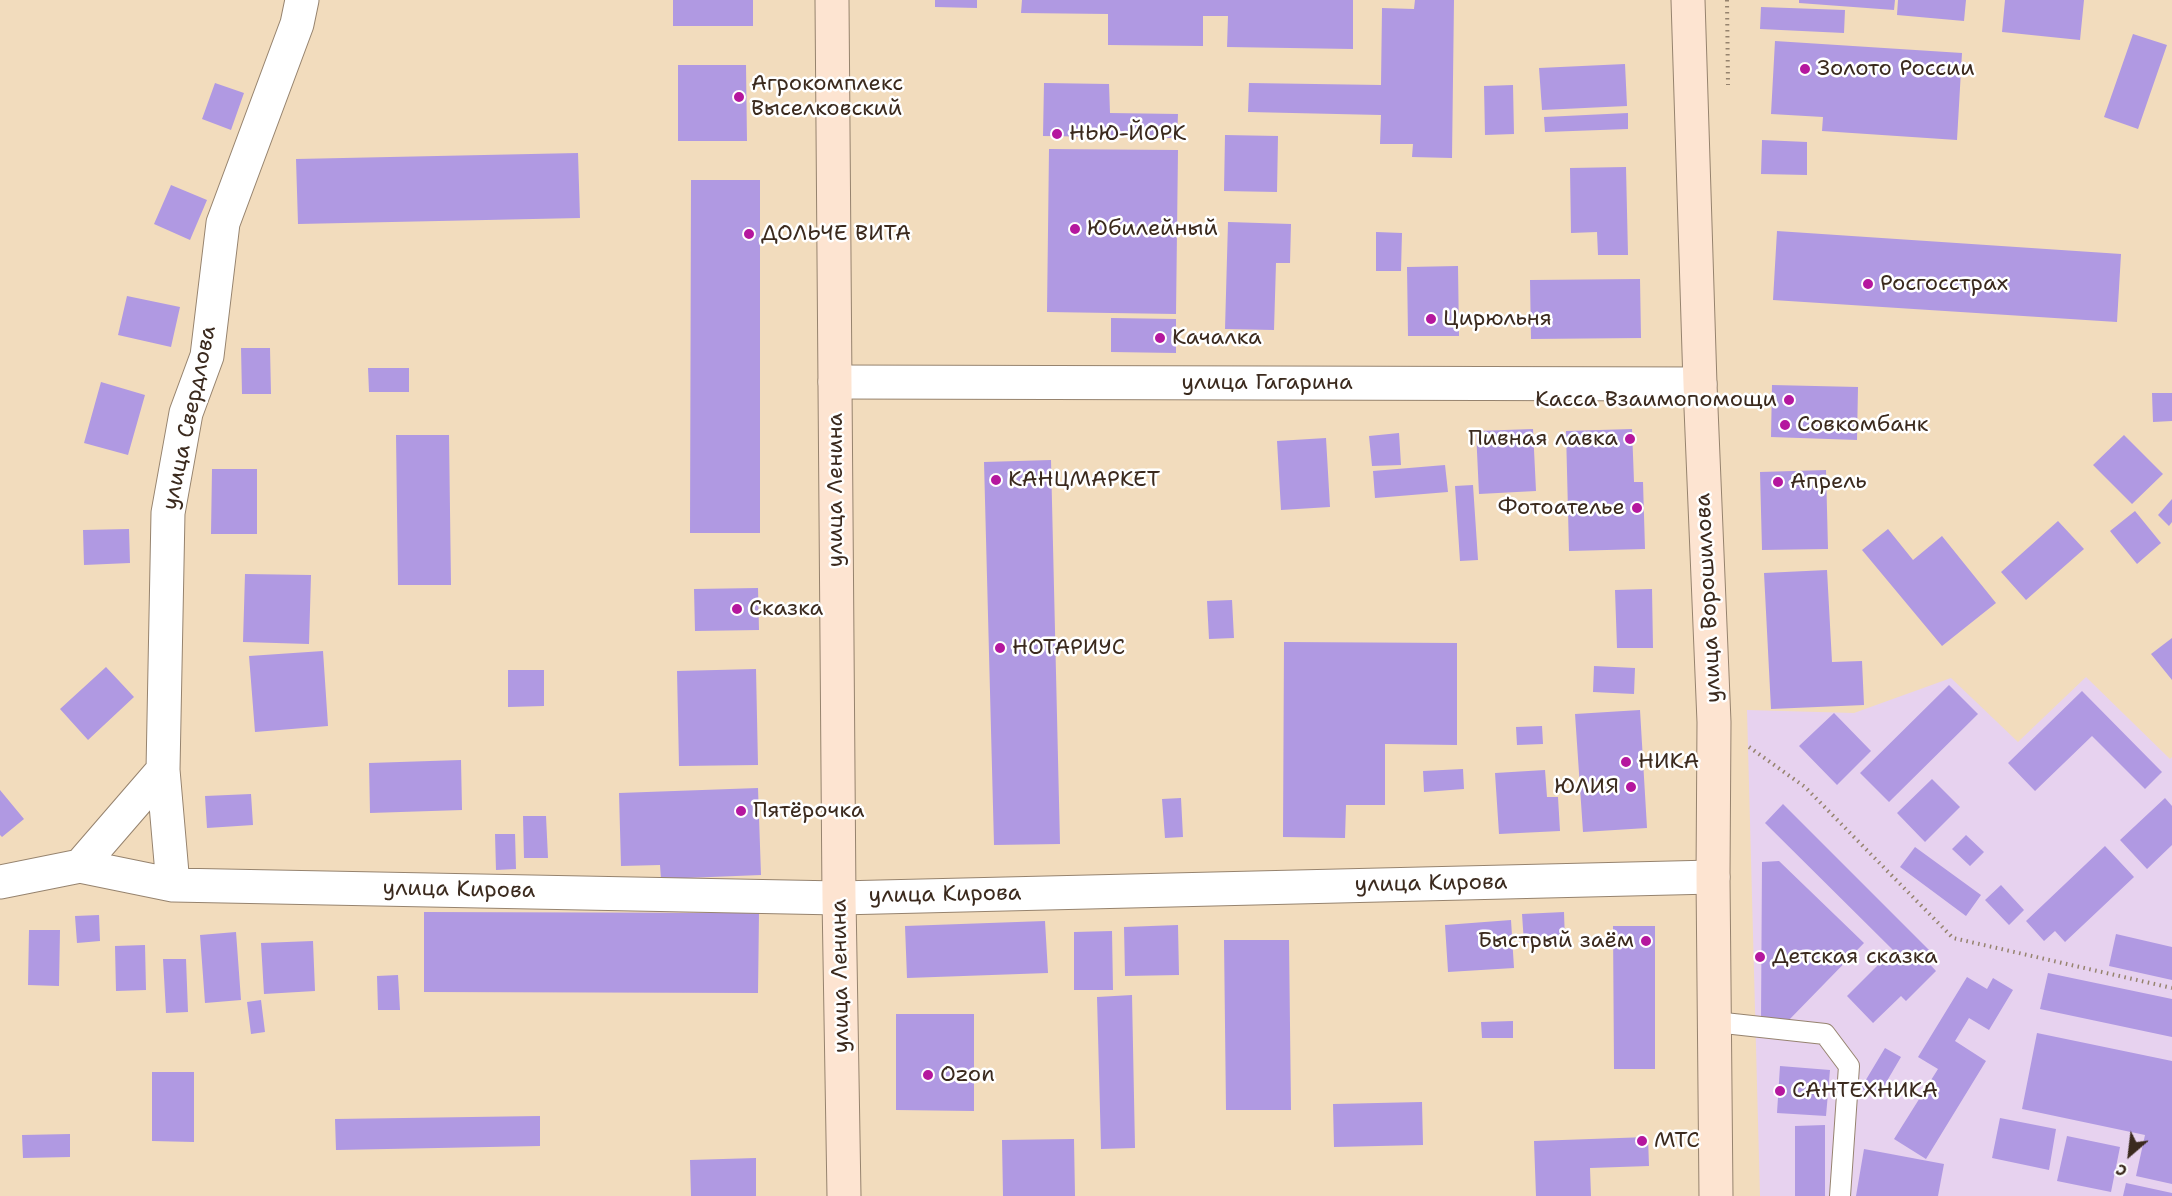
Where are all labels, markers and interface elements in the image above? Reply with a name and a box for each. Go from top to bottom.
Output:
place label: Золото России [1817,56,1975,82]
marker: Золото России [1798,62,1812,76]
place label: Агрокомплекс Выселковский [751,71,903,122]
marker: Агрокомплекс Выселковский [732,90,746,104]
place label: НЬЮ-ЙОРК [1069,121,1186,147]
marker: НЬЮ-ЙОРК [1050,127,1064,141]
place label: Юбилейный [1087,216,1218,242]
place label: ДОЛЬЧЕ ВИТА [761,221,911,247]
marker: Юбилейный [1068,222,1082,236]
marker: ДОЛЬЧЕ ВИТА [742,227,756,241]
place label: Росгосстрах [1880,271,2008,297]
marker: Росгосстрах [1861,277,1875,291]
place label: Цирюльня [1443,306,1552,332]
marker: Цирюльня [1424,312,1438,326]
street label: улица Свердлова [158,323,222,513]
place label: Качалка [1172,325,1262,351]
marker: Качалка [1153,331,1167,345]
street label: улица Гагарина [1181,370,1353,396]
place label: Касса Взаимопомощи [1535,387,1777,413]
marker: Касса Взаимопомощи [1782,393,1796,407]
place label: Совкомбанк [1797,412,1928,438]
street label: улица Ленина [823,413,849,567]
marker: Совкомбанк [1778,418,1792,432]
place label: Пивная лавка [1468,426,1618,452]
marker: Пивная лавка [1623,432,1637,446]
place label: КАНЦМАРКЕТ [1008,467,1160,493]
place label: Апрель [1790,469,1867,495]
marker: КАНЦМАРКЕТ [989,473,1003,487]
marker: Апрель [1771,475,1785,489]
street label: улица Ворошилова [1690,492,1728,704]
place label: Фотоателье [1498,495,1625,521]
marker: Фотоателье [1630,501,1644,515]
place label: Сказка [749,596,823,622]
marker: Сказка [730,602,744,616]
place label: НОТАРИУС [1012,635,1125,661]
marker: НОТАРИУС [993,641,1007,655]
place label: НИКА [1638,749,1699,775]
marker: НИКА [1619,755,1633,769]
place label: ЮЛИЯ [1554,774,1619,800]
marker: ЮЛИЯ [1624,780,1638,794]
place label: Пятёрочка [753,798,864,824]
marker: Пятёрочка [734,804,748,818]
street label: улица Кирова [1354,869,1508,899]
street label: улица Кирова [382,875,536,905]
street label: улица Кирова [868,880,1022,910]
street label: улица Ленина [826,899,856,1053]
place label: Быстрый заём [1478,928,1634,954]
marker: Быстрый заём [1639,934,1653,948]
place label: Детская сказка [1772,944,1938,970]
marker: Детская сказка [1753,950,1767,964]
place label: Ozon [940,1062,995,1088]
marker: Ozon [921,1068,935,1082]
place label: САНТЕХНИКА [1792,1078,1938,1104]
marker: САНТЕХНИКА [1773,1084,1787,1098]
north arrow [2100,1124,2160,1184]
place label: МТС [1654,1128,1700,1154]
marker: МТС [1635,1134,1649,1148]
text: С [2112,1159,2131,1182]

